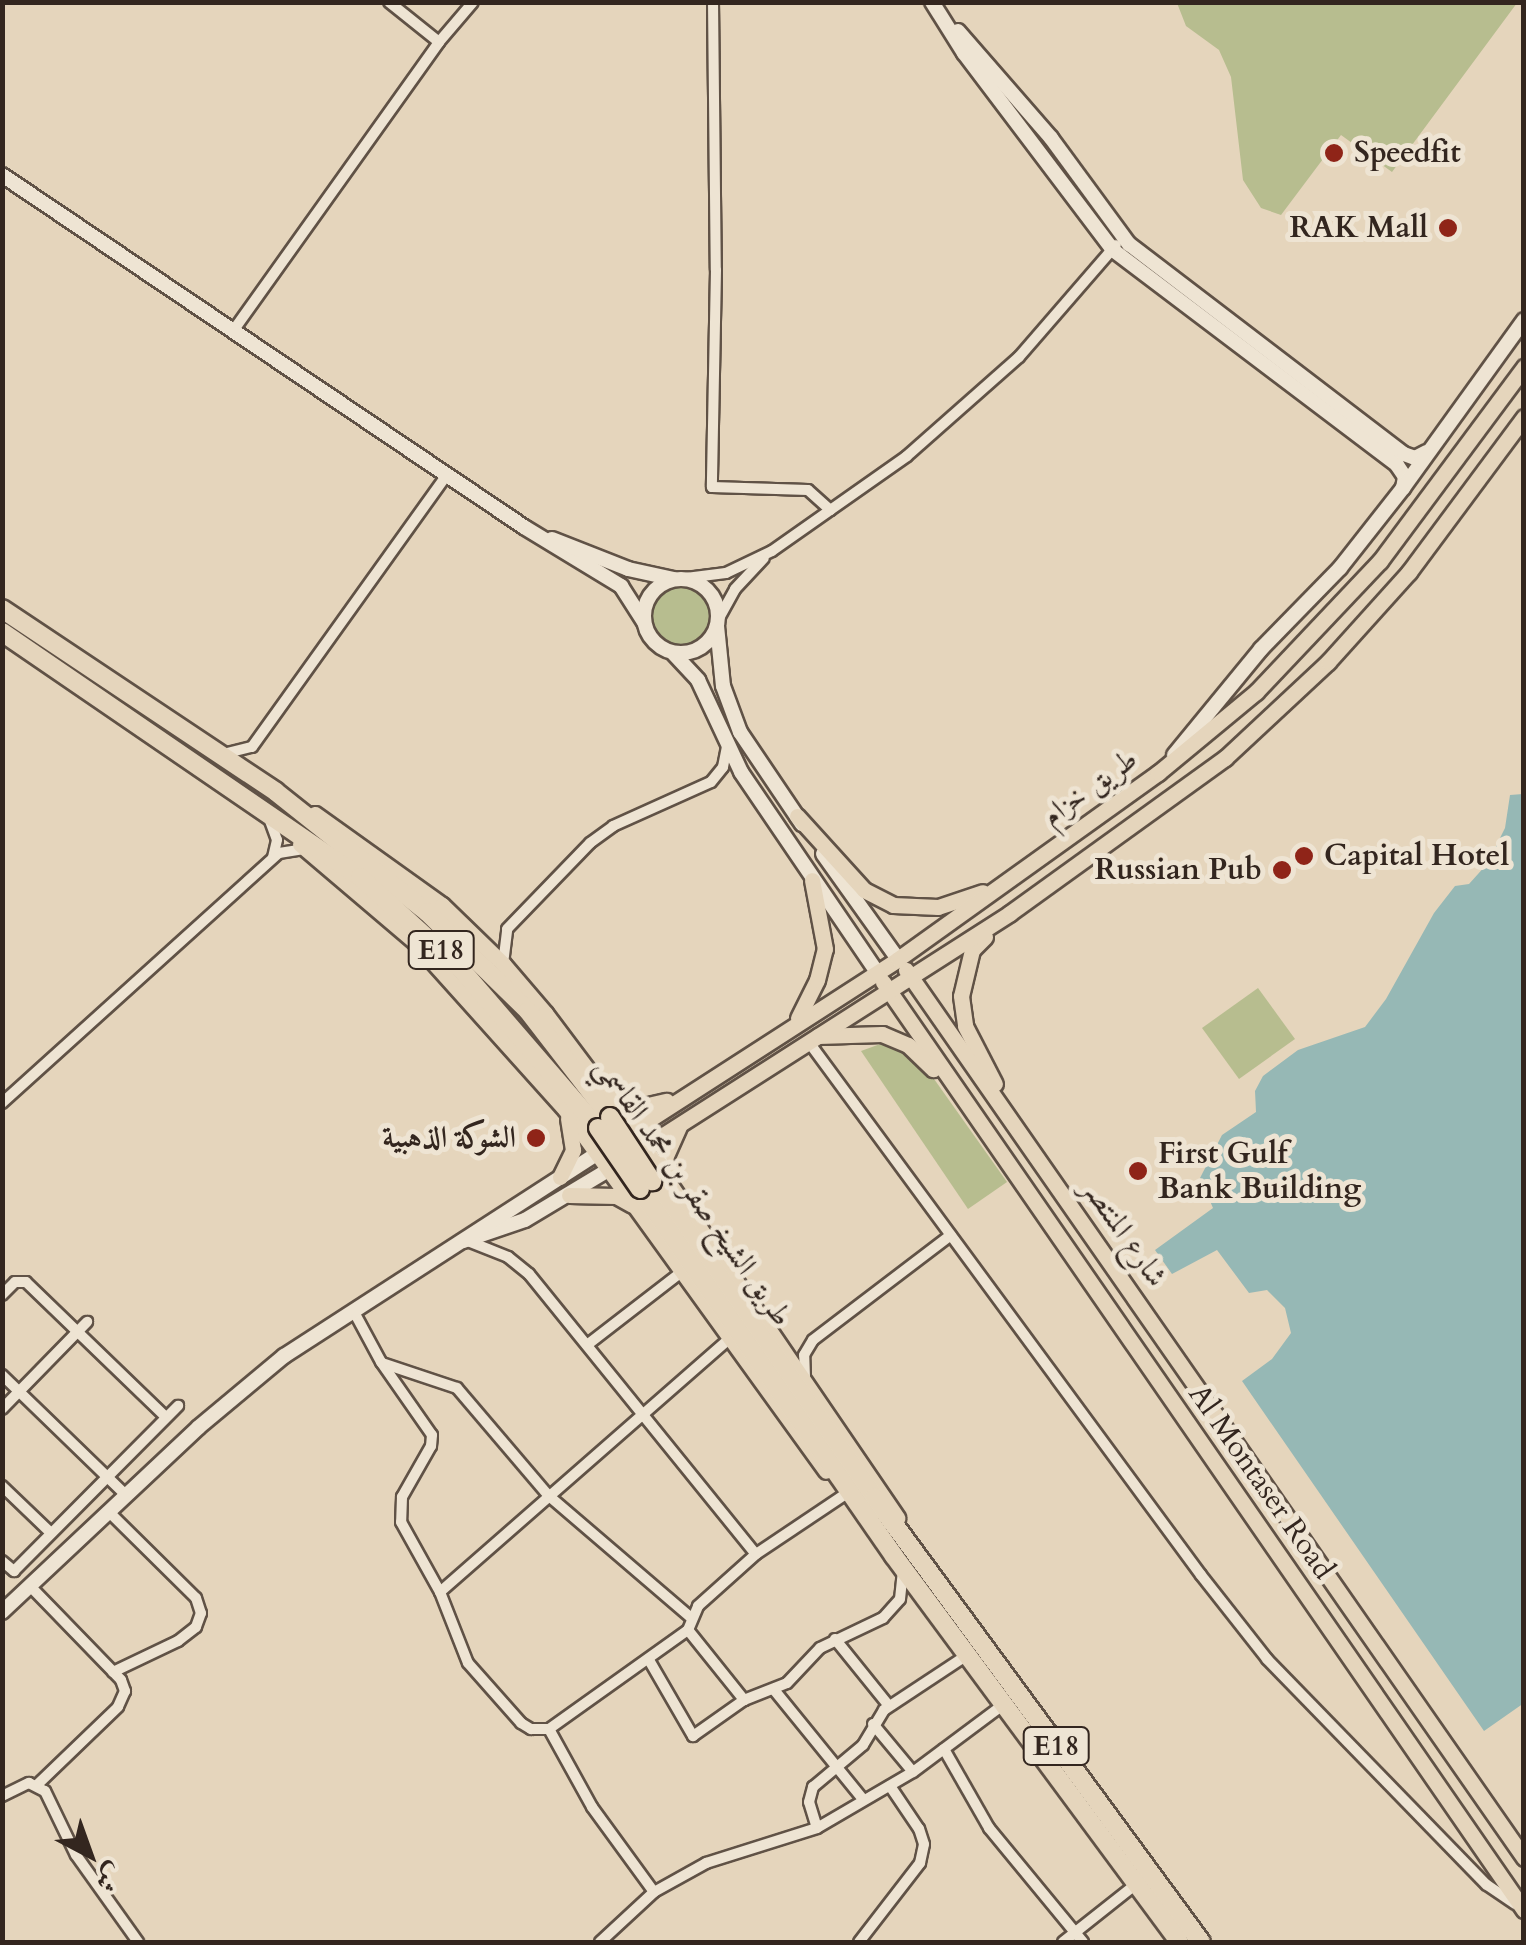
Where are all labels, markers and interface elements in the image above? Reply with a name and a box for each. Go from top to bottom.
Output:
place label: Speedfit [1354,135,1461,171]
marker: Speedfit [1323,142,1345,164]
place label: RAK Mall [1289,210,1428,246]
marker: RAK Mall [1437,217,1459,239]
street label: طريق خزام [1035,741,1145,835]
place label: Capital Hotel [1324,838,1509,874]
marker: Capital Hotel [1293,845,1315,867]
place label: Russian Pub [1094,852,1262,888]
marker: Russian Pub [1271,859,1293,881]
road number: E18 [406,927,476,973]
street label: طريق الشيخ صقر بن محمد القاسمي [587,1051,799,1333]
place label: الشوكة الذهبية [382,1120,516,1156]
marker: الشوكة الذهبية [525,1127,547,1149]
place label: First Gulf Bank Building [1158,1136,1361,1206]
marker: First Gulf Bank Building [1127,1160,1149,1182]
street label: شارع المنتصر [1074,1172,1174,1294]
street label: Al Montaser Road [1180,1378,1342,1586]
road number: E18 [1021,1723,1091,1769]
north arrow [40,1805,140,1905]
text: ش [87,1854,133,1901]

